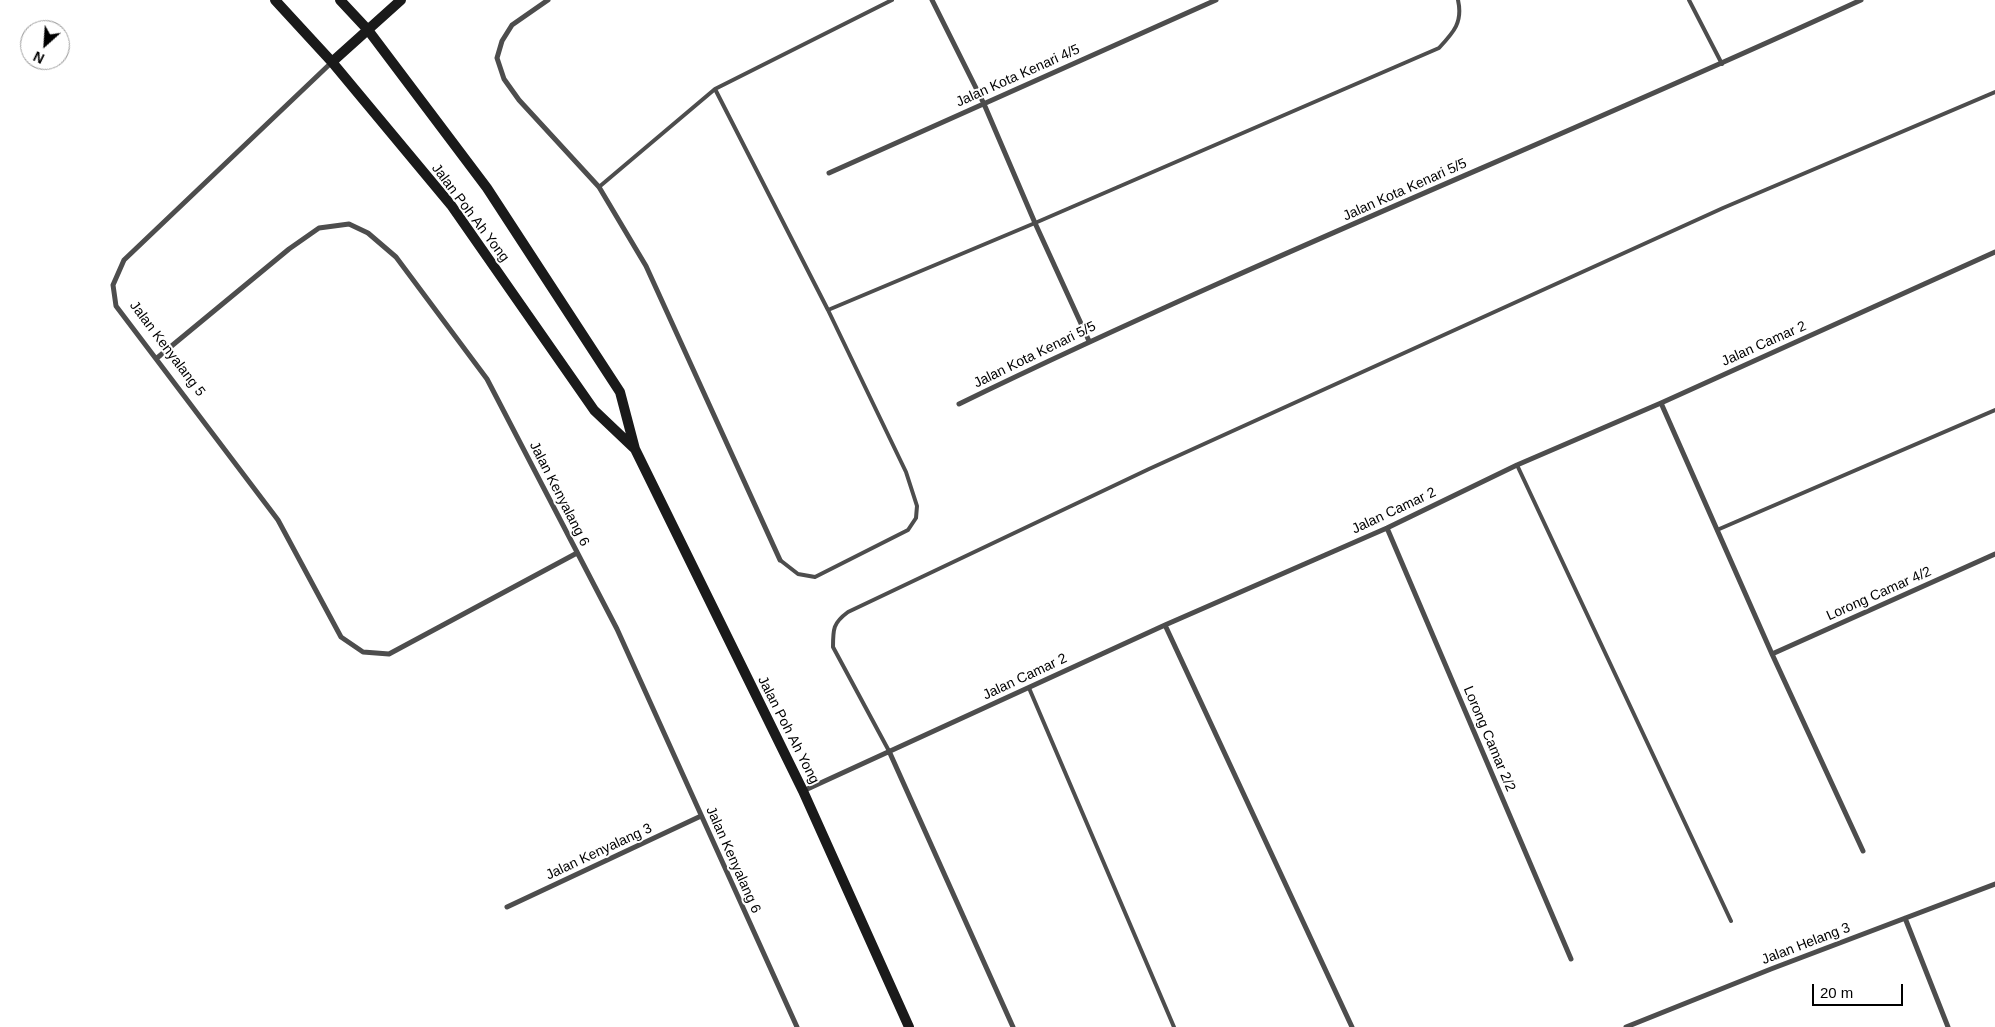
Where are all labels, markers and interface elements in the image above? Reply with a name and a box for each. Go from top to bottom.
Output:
north arrow [20,20,70,70]
street label: Jalan Kota Kenari 4/5 [953,41,1083,111]
text: N [31,48,47,67]
street label: Jalan Kota Kenari 5/5 [1340,155,1470,225]
street label: Jalan Poh Ah Yong [428,161,512,265]
street label: Jalan Kenyalang 5 [126,298,208,400]
street label: Jalan Kota Kenari 5/5 [971,318,1099,392]
street label: Jalan Camar 2 [1719,318,1809,370]
street label: Jalan Kenyalang 6 [525,439,593,549]
street label: Jalan Camar 2 [1349,484,1439,538]
street label: Lorong Camar 4/2 [1824,563,1934,625]
street label: Jalan Camar 2 [980,650,1070,704]
street label: Jalan Poh Ah Yong [754,673,822,787]
street label: Lorong Camar 2/2 [1459,684,1519,794]
street label: Jalan Kenyalang 6 [702,804,764,916]
street label: Jalan Kenyalang 3 [543,820,655,884]
street label: Jalan Helang 3 [1759,919,1853,969]
scale bar [1815,974,1906,1006]
text: 20 m [1820,984,1853,1001]

